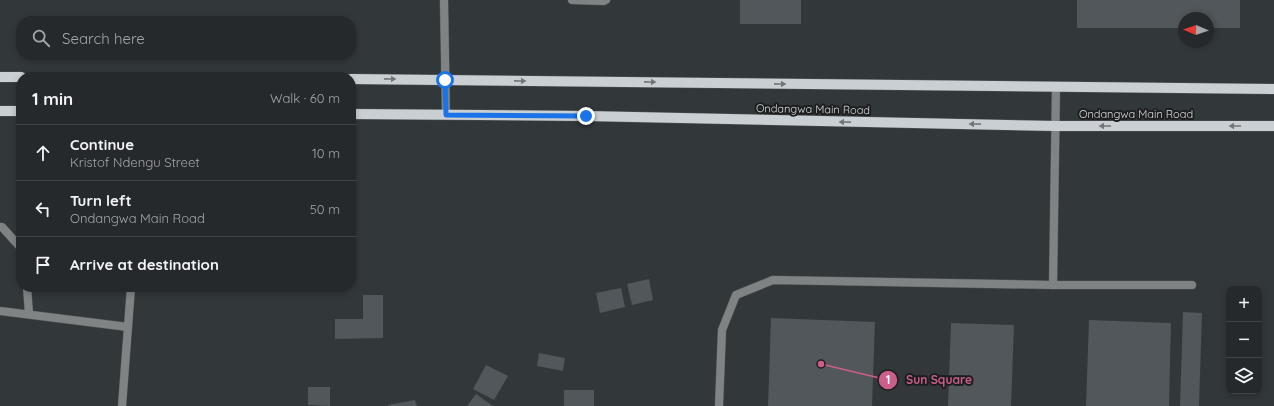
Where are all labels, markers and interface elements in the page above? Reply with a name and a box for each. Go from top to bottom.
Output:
north arrow [1178,12,1214,48]
search box [16,16,356,60]
icon: search [30,27,52,49]
text: Search here [62,29,145,48]
route start [436,71,454,89]
one-way arrow [384,76,397,82]
one-way arrow [514,77,526,84]
one-way arrow [644,79,657,85]
one-way arrow [774,81,787,87]
text: 1 min [32,88,73,109]
text: Walk · 60 m [270,90,340,106]
street label: Ondangwa Main Road [756,101,870,117]
route end [577,107,595,125]
street label: Ondangwa Main Road [1079,107,1193,121]
one-way arrow [839,118,851,125]
one-way arrow [968,121,981,127]
one-way arrow [1098,123,1111,129]
one-way arrow [1228,123,1241,129]
text: Continue [70,135,134,154]
icon: ahead [32,142,54,164]
text: 10 m [312,145,340,161]
text: Kristof Ndengu Street [70,154,200,170]
text: Turn left [70,191,132,210]
icon: left [32,198,54,220]
text: 50 m [310,201,340,217]
text: Ondangwa Main Road [70,210,205,226]
icon: arrive [32,254,54,276]
text: Arrive at destination [70,255,219,274]
map controls [1226,286,1262,394]
button: + [1226,286,1262,322]
button: − [1226,322,1262,358]
button: layers [1226,358,1262,394]
callout: Sun Square [878,368,980,392]
text: 1 [886,372,890,387]
text: Sun Square [906,372,972,387]

